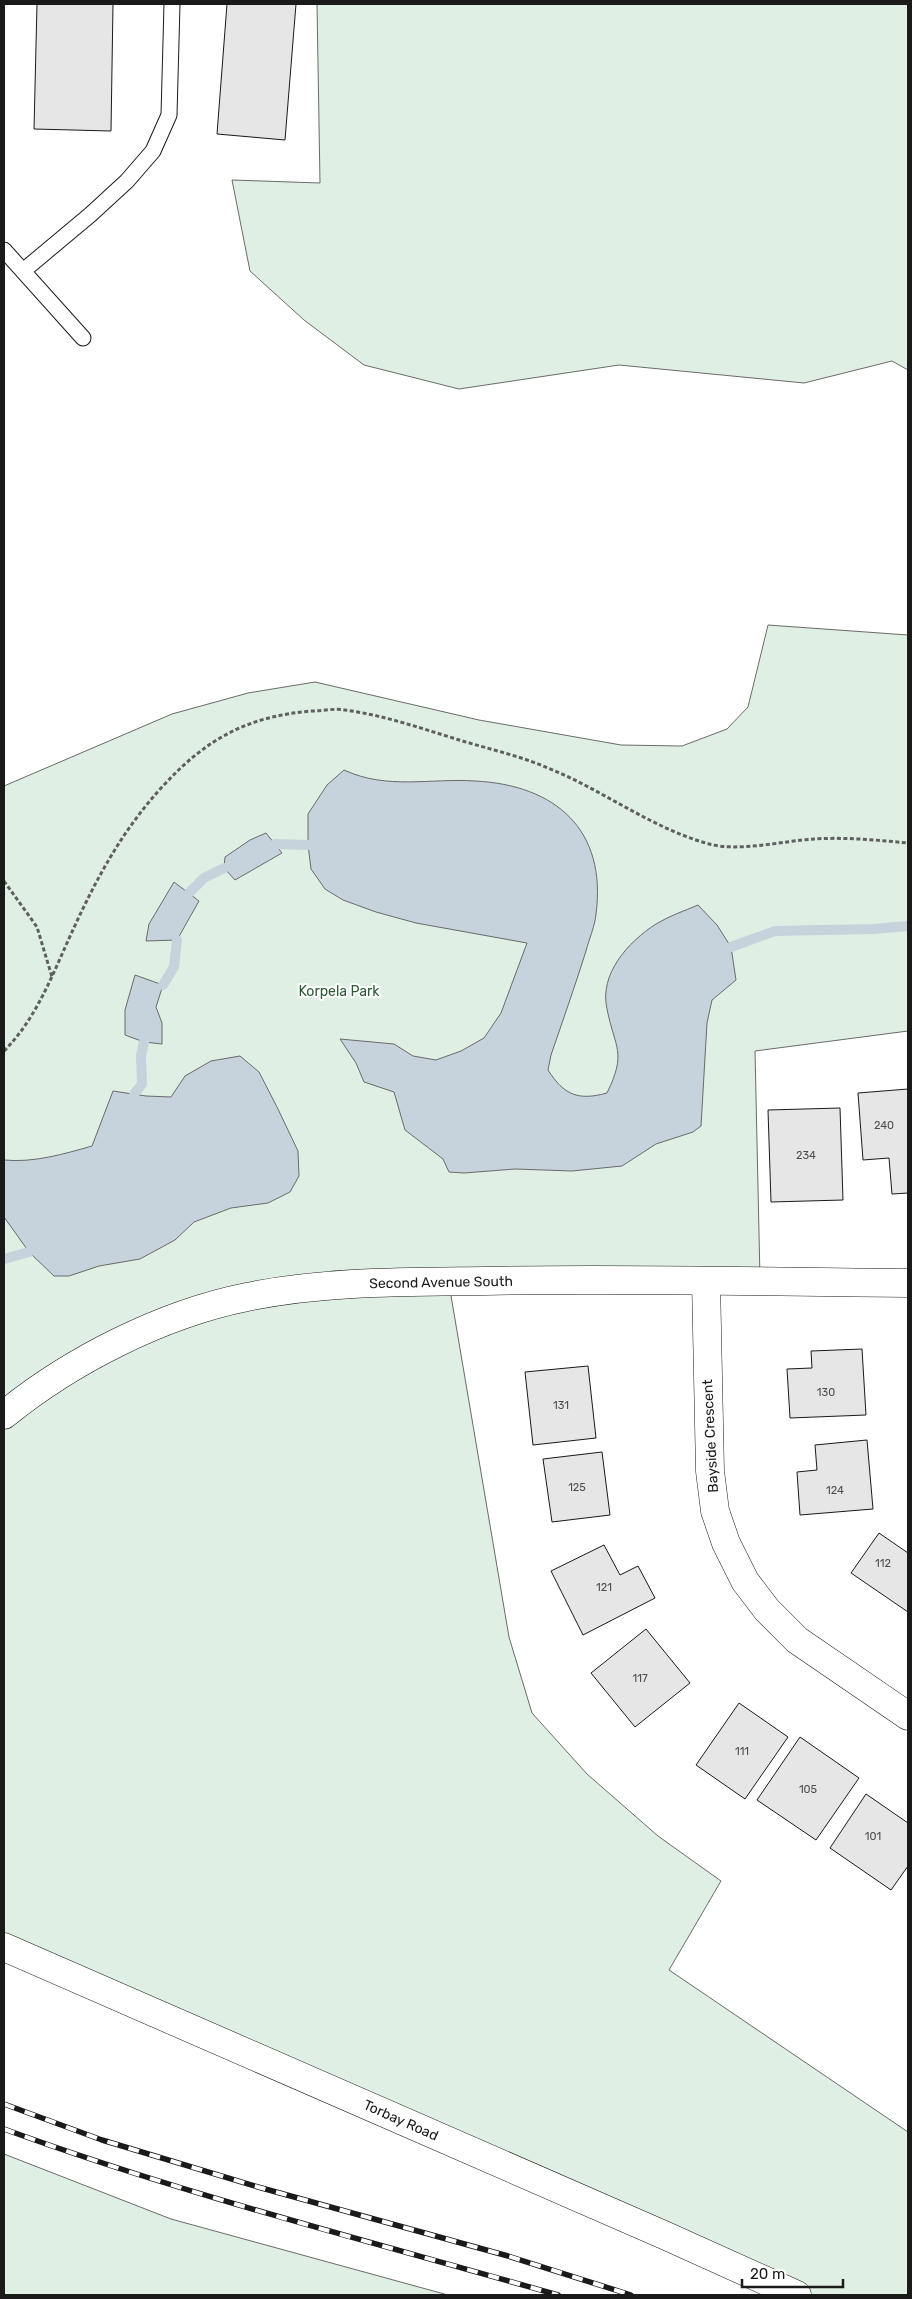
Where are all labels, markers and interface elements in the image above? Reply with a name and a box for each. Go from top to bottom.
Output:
park label: Korpela Park [298,983,380,1000]
house number: 240 [874,1119,894,1132]
house number: 234 [796,1149,816,1162]
street label: Second Avenue South [369,1273,513,1292]
street label: Bayside Crescent [699,1378,722,1493]
house number: 130 [817,1386,835,1399]
house number: 131 [553,1399,569,1412]
house number: 125 [568,1481,586,1494]
house number: 124 [826,1484,844,1497]
house number: 112 [875,1557,891,1570]
house number: 121 [596,1581,612,1594]
house number: 117 [632,1672,648,1685]
house number: 111 [735,1745,749,1758]
house number: 105 [799,1783,818,1796]
house number: 101 [865,1830,881,1843]
street label: Torbay Road [361,2096,441,2144]
scale bar [742,2256,843,2288]
text: 20 m [750,2265,785,2283]

